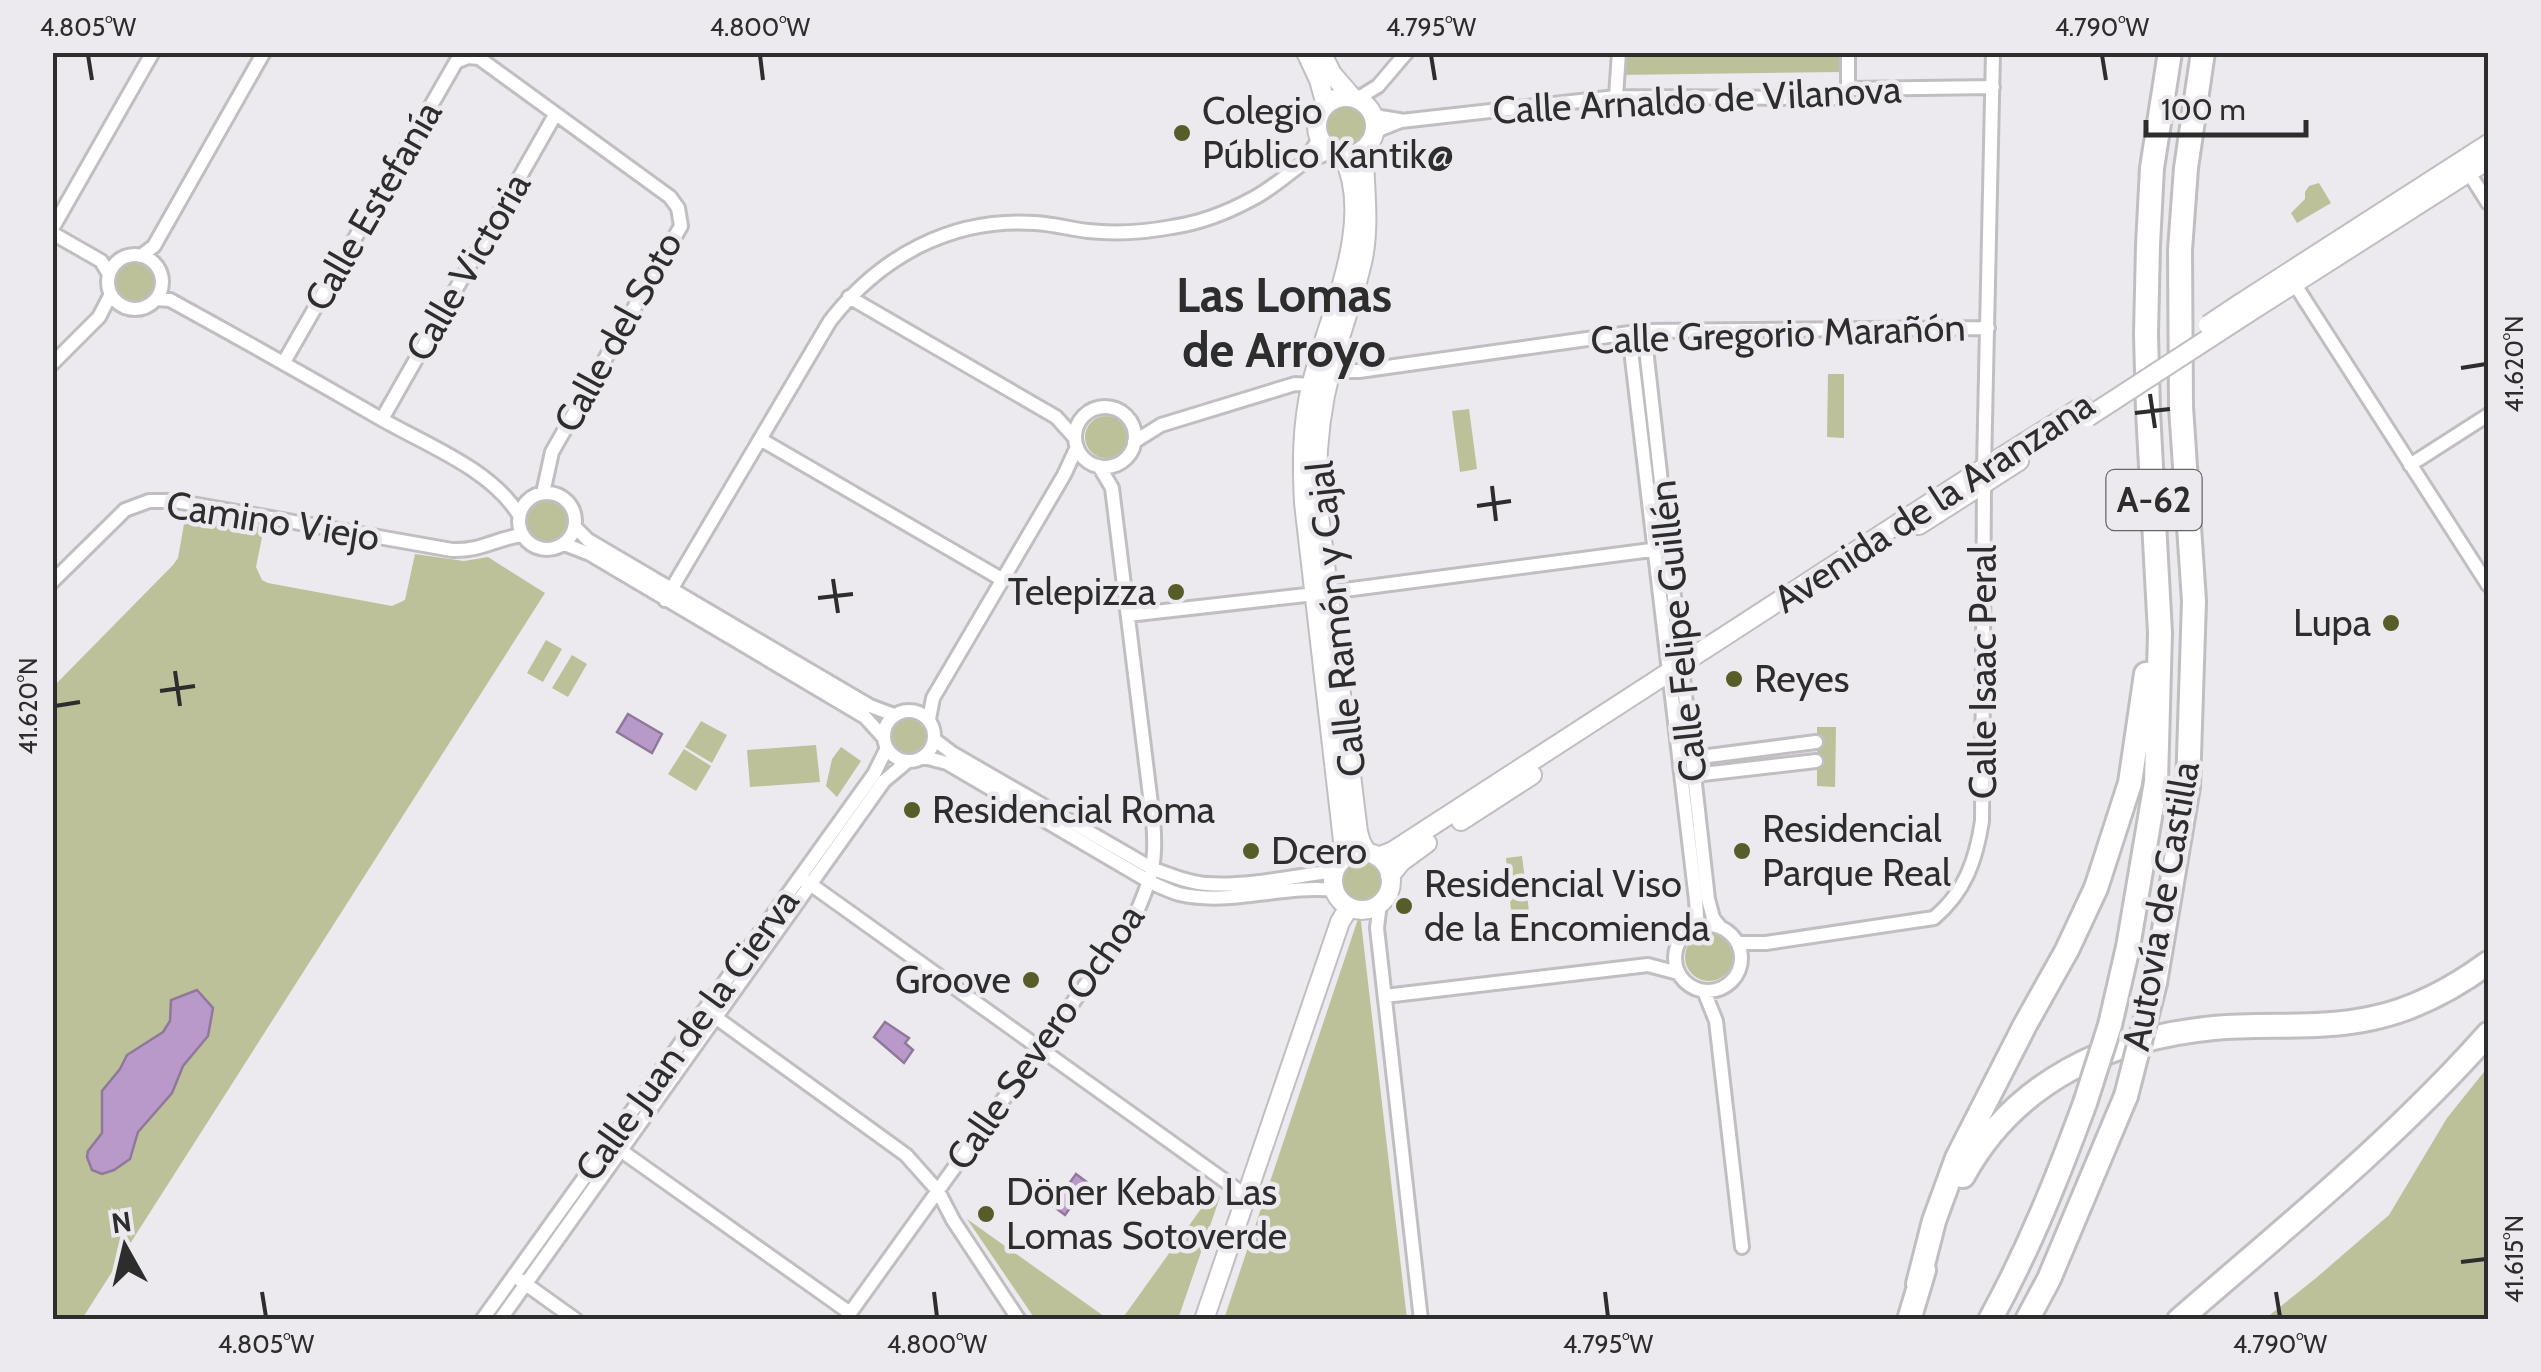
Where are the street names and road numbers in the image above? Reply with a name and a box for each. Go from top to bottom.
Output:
street label: Calle Arnaldo de Vilanova [1491,65,1903,134]
street label: Calle Estefanía [294,93,451,319]
street label: Calle Victoria [395,164,540,369]
street label: Calle del Soto [543,223,692,440]
street label: Calle Gregorio Marañón [1590,303,1966,364]
street label: Avenida de la Aranzana [1765,381,2103,623]
street label: Calle Ramón y Cajal [1296,459,1375,779]
road number: A-62 [2106,470,2202,530]
street label: Calle Felipe Guillén [1638,478,1717,784]
street label: Camino Viejo [163,480,383,561]
street label: Calle Isaac Peral [1959,545,2006,799]
street label: Autovía de Castilla [2112,757,2209,1054]
street label: Calle Juan de la Cierva [565,879,809,1190]
street label: Calle Severo Ochoa [935,895,1154,1179]

